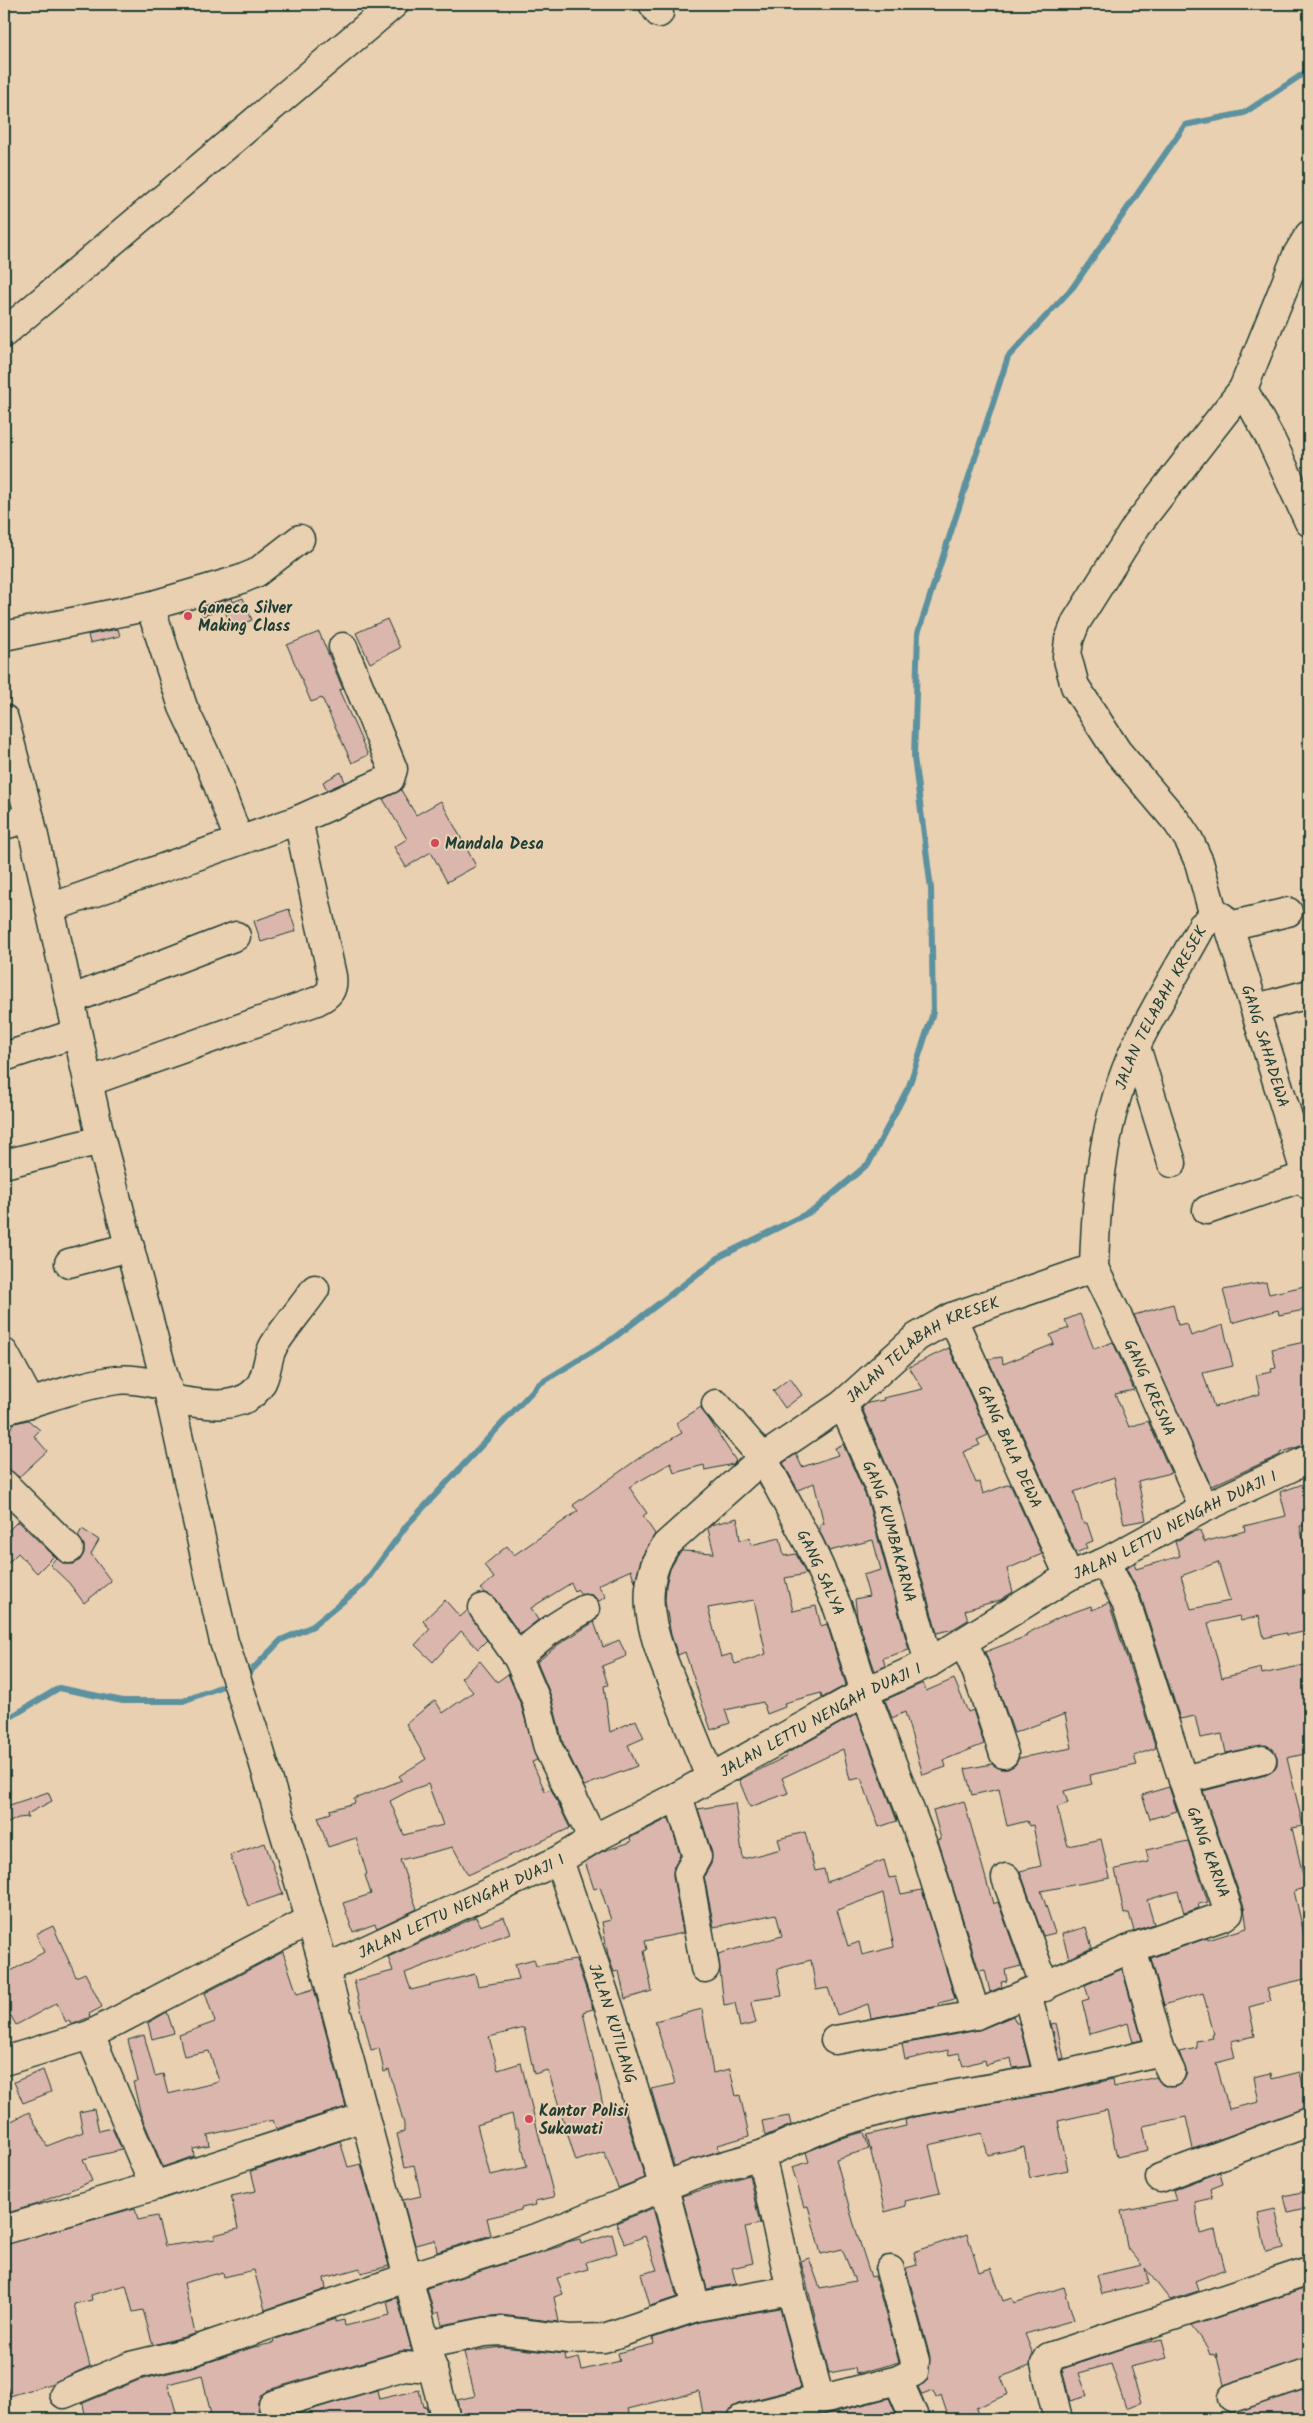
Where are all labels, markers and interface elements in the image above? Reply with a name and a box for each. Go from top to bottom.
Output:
place label: Ganeca Silver Making Class [198,596,293,639]
marker: Ganeca Silver Making Class [182,610,194,622]
place label: Mandala Desa [445,832,544,857]
marker: Mandala Desa [429,837,441,849]
street label: JALAN TELABAH KRESEK [1109,921,1214,1093]
street label: GANG SAHADEWA [1234,982,1295,1111]
street label: JALAN TELABAH KRESEK [841,1291,1003,1410]
street label: GANG KRESNA [1117,1335,1182,1441]
street label: GANG BALA DEWA [970,1381,1048,1513]
street label: GANG KUMBAKARNA [855,1457,923,1605]
street label: JALAN LETTU NENGAH DUAJI I [1070,1465,1281,1587]
street label: GANG SALYA [789,1525,851,1619]
street label: JALAN LETTU NENGAH DUAJI I [715,1657,926,1784]
street label: GANG KARNA [1179,1803,1236,1902]
street label: JALAN LETTU NENGAH DUAJI I [354,1848,570,1966]
street label: JALAN KUTILANG [581,1960,643,2087]
place label: Kantor Polisi Sukawati [539,2099,629,2142]
marker: Kantor Polisi Sukawati [523,2113,535,2125]

